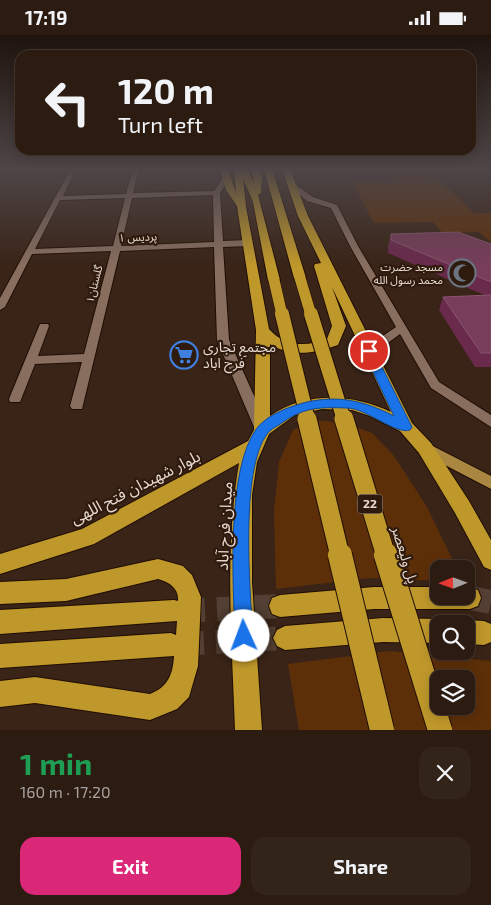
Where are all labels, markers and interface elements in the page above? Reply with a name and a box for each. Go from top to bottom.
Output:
text: 17:19 [25,6,68,29]
text: 120 m [118,69,214,111]
icon: left [35,70,100,135]
text: Turn left [118,111,203,137]
street label: پردیس ۱ [118,229,158,246]
mosque icon: مسجد حضرت محمد رسول الله [447,258,477,288]
place label: مسجد حضرت محمد رسول الله [374,260,443,287]
street label: گلستان۱ [83,263,106,304]
pin [348,330,390,372]
icon: arrive [355,337,383,365]
place label: مجتمع تجاری فرح اباد [203,338,276,374]
supermarket icon: مجتمع تجاری فرح اباد [169,340,199,370]
street label: بلوار شهیدان فتح اللهی [67,446,205,531]
street label: میدان فرح آباد [212,481,239,571]
road number: 22 [358,494,382,513]
street label: پل ولیعصر [386,523,422,586]
north arrow [430,560,475,605]
map controls [430,560,475,715]
position arrow [217,609,269,661]
button: search [430,615,475,660]
button: layers [430,670,475,715]
text: 1 min [20,745,92,781]
button: close [419,747,471,799]
text: 160 m · 17:20 [20,782,111,801]
button: Exit [20,837,241,895]
button: Share [251,837,471,895]

